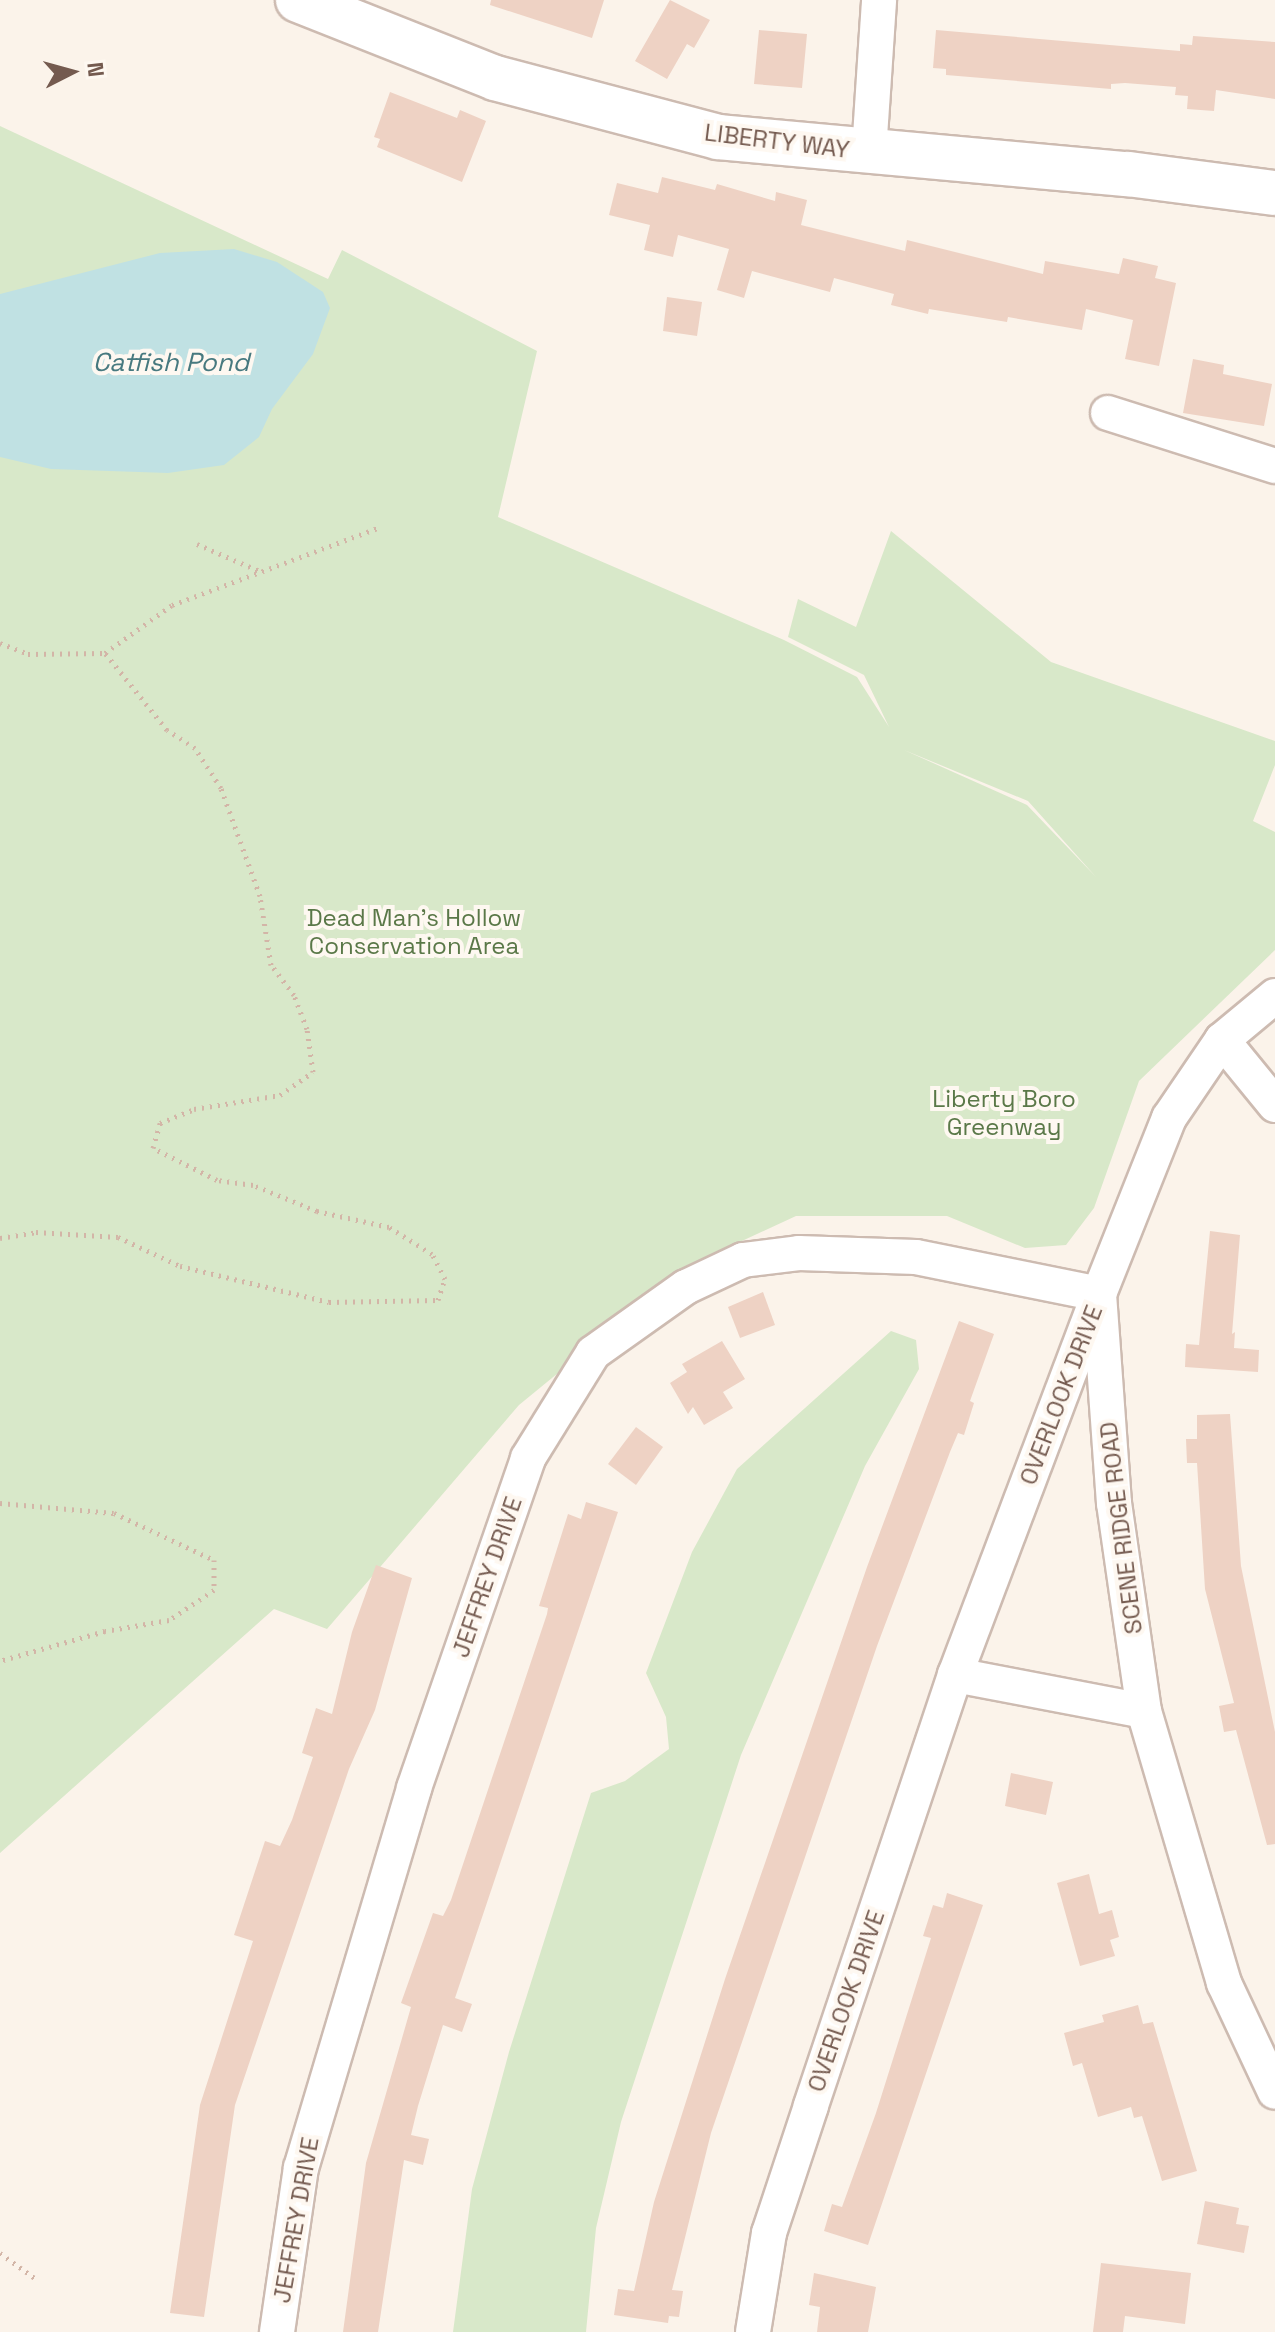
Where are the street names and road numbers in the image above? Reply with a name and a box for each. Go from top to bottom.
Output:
street label: LIBERTY WAY [703,118,851,164]
street label: OVERLOOK DRIVE [1014,1301,1108,1489]
street label: SCENE RIDGE ROAD [1094,1420,1148,1636]
street label: JEFFREY DRIVE [446,1493,528,1661]
street label: OVERLOOK DRIVE [801,1906,891,2096]
street label: JEFFREY DRIVE [267,2135,325,2305]

